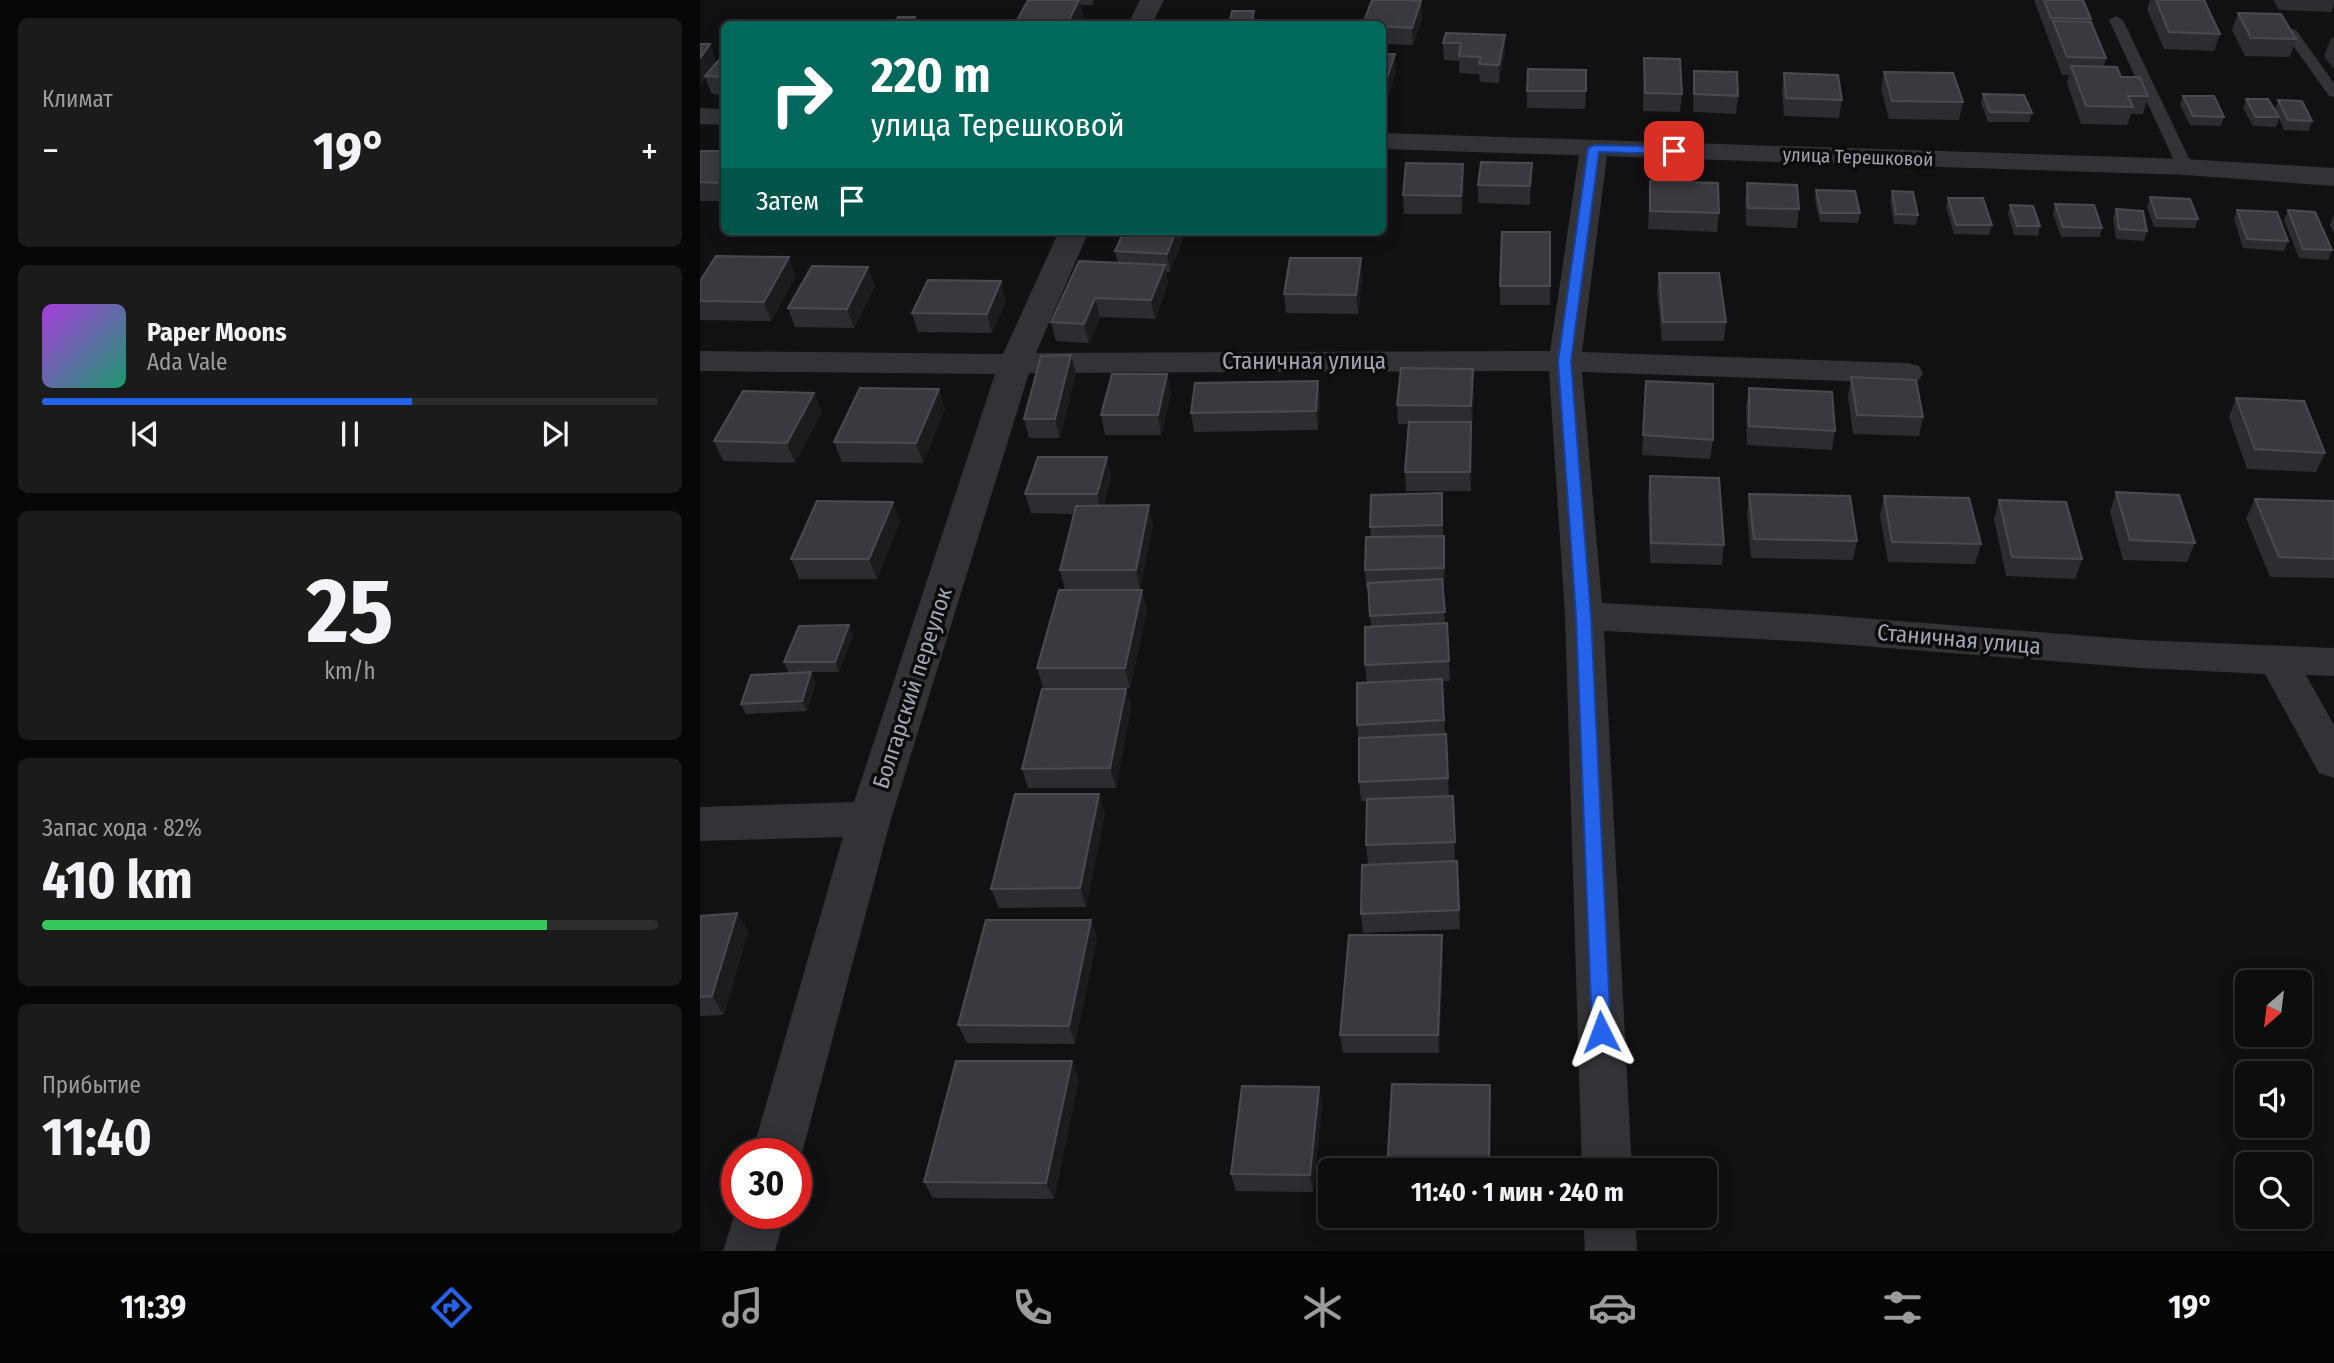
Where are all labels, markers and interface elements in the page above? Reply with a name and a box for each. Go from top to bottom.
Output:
text: 220 m [871,46,991,105]
icon: right [756,49,847,140]
text: Климат [42,85,113,113]
text: улица Терешковой [871,106,1125,144]
text: 19° [313,120,387,183]
pin [1644,121,1704,181]
text: − [42,128,59,174]
text: + [641,128,658,174]
icon: arrive [1655,132,1693,170]
street label: улица Терешковой [1782,143,1934,171]
icon: arrive [833,182,871,220]
text: Затем [756,186,819,217]
text: Paper Moons [147,317,287,348]
street label: Станичная улица [1222,347,1386,375]
text: Ada Vale [147,348,227,376]
icon: previous [126,415,164,453]
icon: pause [331,415,369,453]
icon: next [536,415,574,453]
text: 25 [307,557,393,666]
street label: Болгарский переулок [866,584,958,792]
street label: Станичная улица [1876,618,2042,660]
text: km/h [324,657,376,685]
text: Запас хода · 82% [42,814,202,842]
text: 410 km [42,849,193,912]
north arrow [2235,970,2312,1046]
map controls [2235,970,2312,1229]
position arrow [1564,995,1638,1069]
button: sound [2235,1061,2312,1138]
text: Прибытие [42,1071,141,1099]
text: 11:40 [42,1106,152,1169]
speed limit sign: 30 [721,1138,812,1229]
button: search [2235,1152,2312,1229]
text: 11:40 · 1 мин · 240 m [1411,1177,1624,1208]
icon: directions [427,1283,476,1332]
icon: music [718,1283,767,1332]
icon: phone [1008,1283,1057,1332]
icon: climate [1298,1283,1347,1332]
icon: car [1588,1283,1637,1332]
icon: filters [1878,1283,1927,1332]
text: 11:39 [121,1288,186,1326]
text: 19° [2168,1288,2213,1326]

